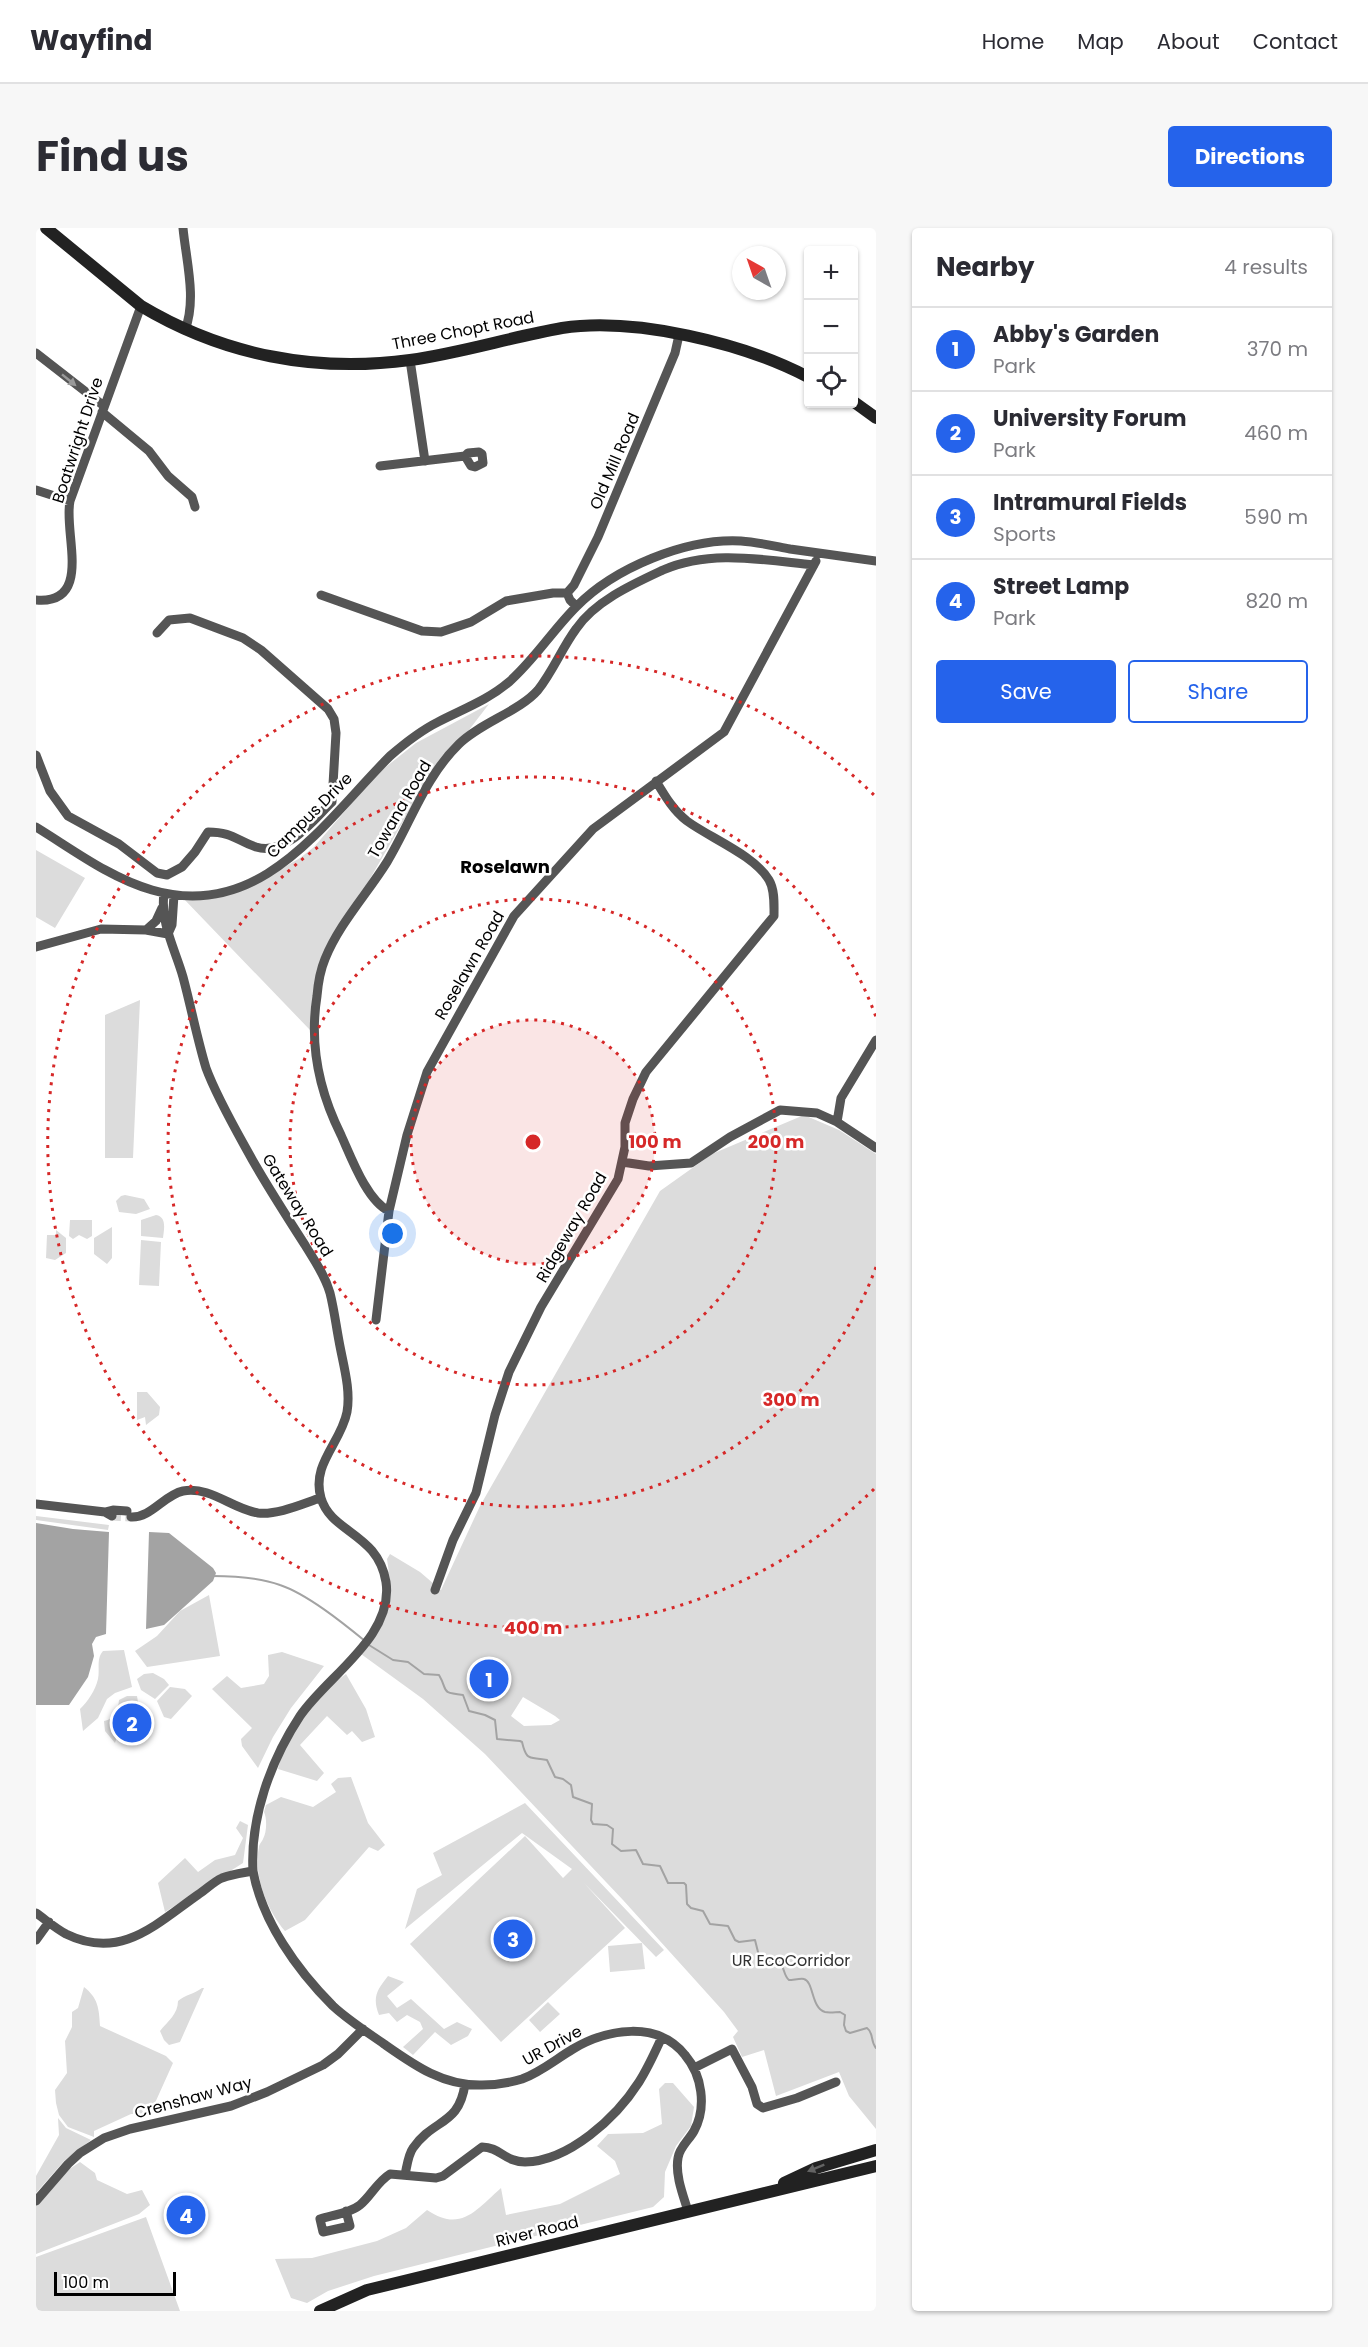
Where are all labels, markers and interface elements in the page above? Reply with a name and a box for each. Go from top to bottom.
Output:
text: Wayfind [30,21,152,60]
text: Home [982,27,1044,56]
text: Map [1077,27,1124,56]
text: About [1157,27,1220,56]
text: Contact [1253,27,1338,56]
button: Directions [1168,126,1332,187]
text: Find us [36,127,189,186]
north arrow [732,246,786,300]
map controls [804,246,858,408]
button: + [804,246,858,300]
text: Nearby [936,249,1034,285]
text: 4 results [1224,253,1308,281]
button: − [804,300,858,354]
street label: Three Chopt Road [390,305,536,356]
text: Abby's Garden [993,319,1159,350]
text: 1 [952,335,959,363]
text: 370 m [1247,335,1308,363]
text: Park [993,352,1036,380]
button: locate [804,354,858,408]
street label: Boatwright Drive [46,374,109,506]
one-way arrow [61,374,77,387]
text: University Forum [993,403,1186,434]
street label: Old Mill Road [584,409,645,513]
text: 2 [950,419,961,447]
text: 460 m [1244,419,1308,447]
text: Park [993,436,1036,464]
text: Intramural Fields [993,487,1187,518]
text: 3 [949,503,962,531]
text: 590 m [1244,503,1308,531]
text: Sports [993,520,1056,548]
text: Street Lamp [993,571,1129,602]
text: 4 [949,587,962,615]
text: 820 m [1245,587,1308,615]
text: Park [993,604,1036,632]
button: Save [936,660,1116,723]
button: Share [1128,660,1308,723]
street label: Towana Road [362,756,437,863]
street label: Campus Drive [261,767,358,864]
district label: Roselawn [460,854,550,879]
street label: Roselawn Road [429,907,510,1024]
text: 100 m [628,1129,682,1154]
text: 200 m [748,1129,804,1154]
centre of rings [523,1132,543,1152]
street label: Gateway Road [257,1149,339,1261]
street label: Ridgeway Road [530,1168,612,1287]
your location [378,1219,407,1248]
text: 300 m [762,1387,820,1412]
text: 400 m [504,1615,562,1640]
pin: 1 [470,1656,508,1702]
pin: 2 [112,1700,152,1746]
pin: 3 [494,1916,532,1962]
park label: UR EcoCorridor [732,1949,850,1972]
street label: UR Drive [518,2020,586,2071]
street label: Crenshaw Way [132,2071,254,2124]
one-way arrow [806,2164,824,2174]
pin: 4 [166,2192,206,2238]
street label: River Road [493,2210,581,2253]
scale bar [54,2269,176,2296]
text: 100 m [63,2271,109,2294]

